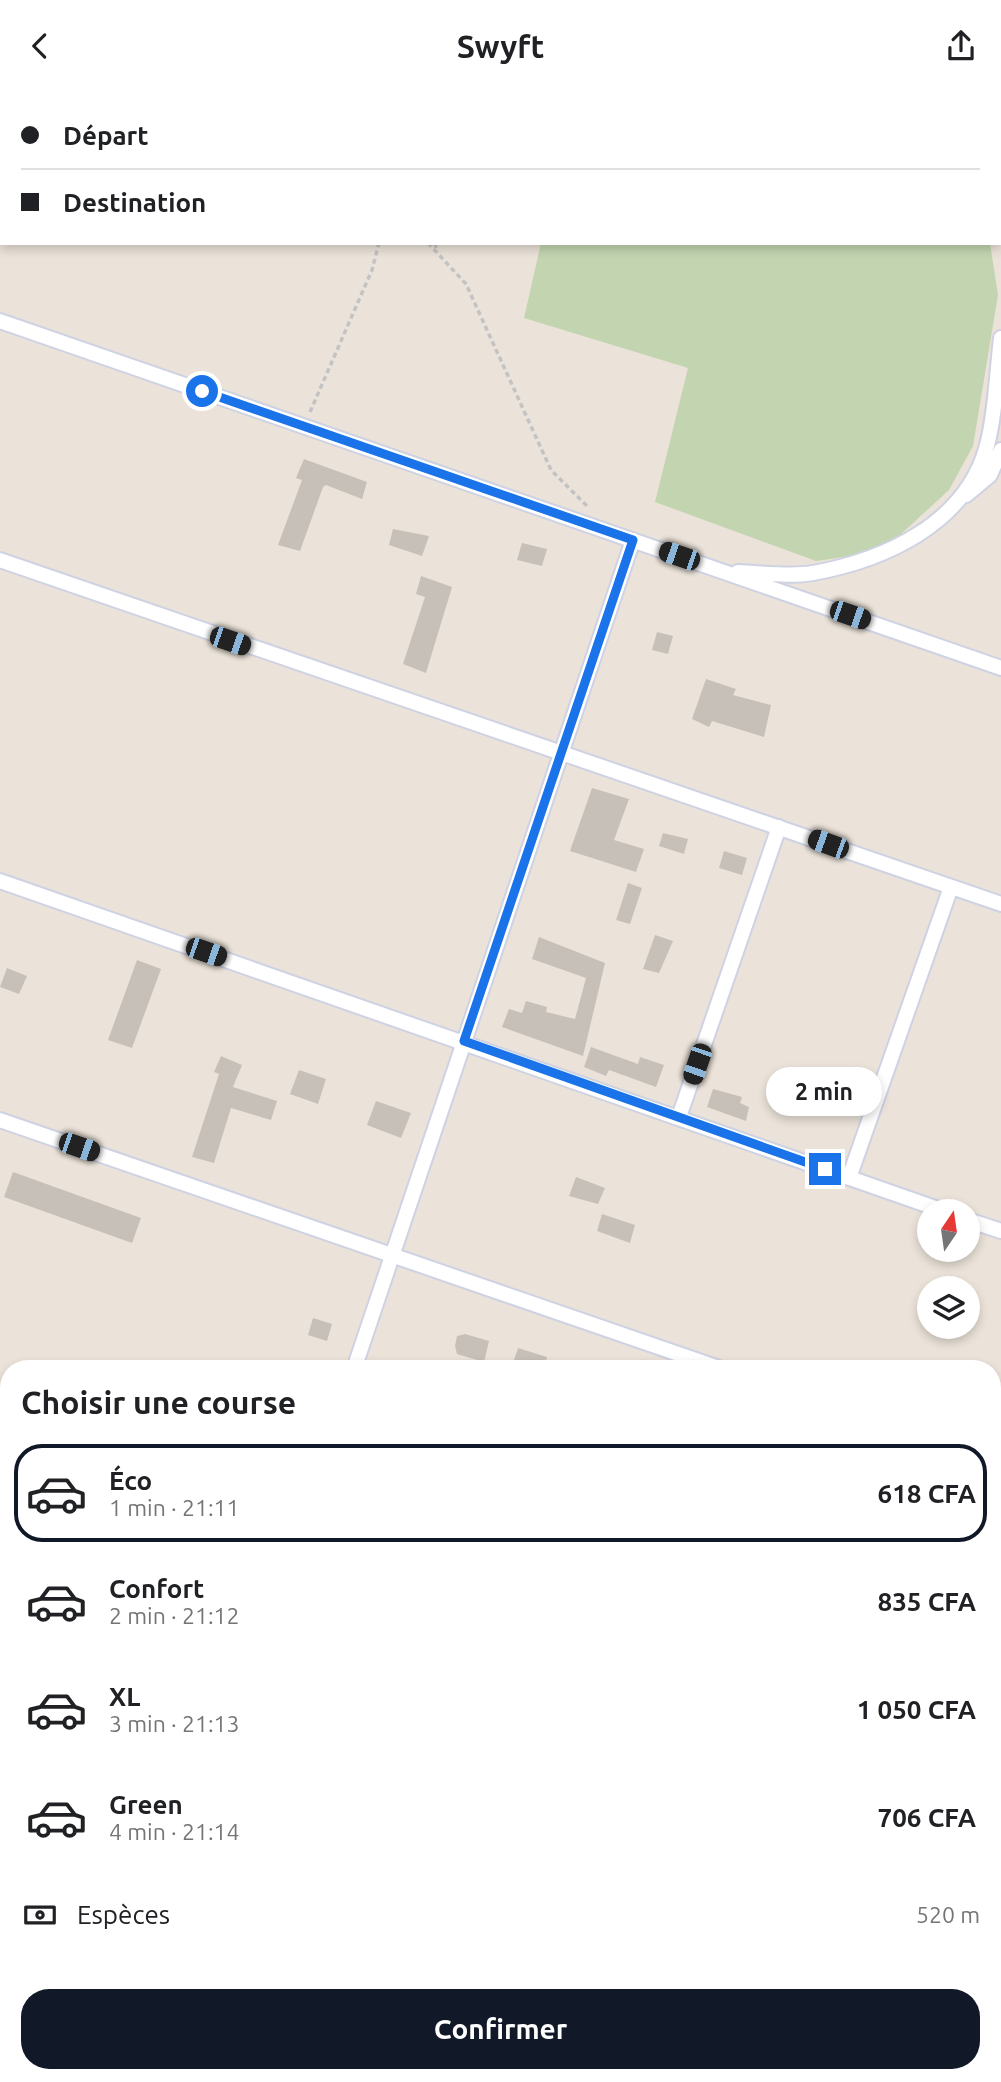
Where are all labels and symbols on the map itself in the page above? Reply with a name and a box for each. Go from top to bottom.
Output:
route start [186,375,218,407]
car [656,539,703,573]
car [827,598,874,632]
car [207,624,254,658]
car [805,827,852,861]
car [183,935,230,969]
car [681,1041,714,1087]
callout: 2 min [767,1067,883,1117]
car [56,1130,103,1164]
route end [809,1153,841,1185]
north arrow [917,1199,980,1262]

